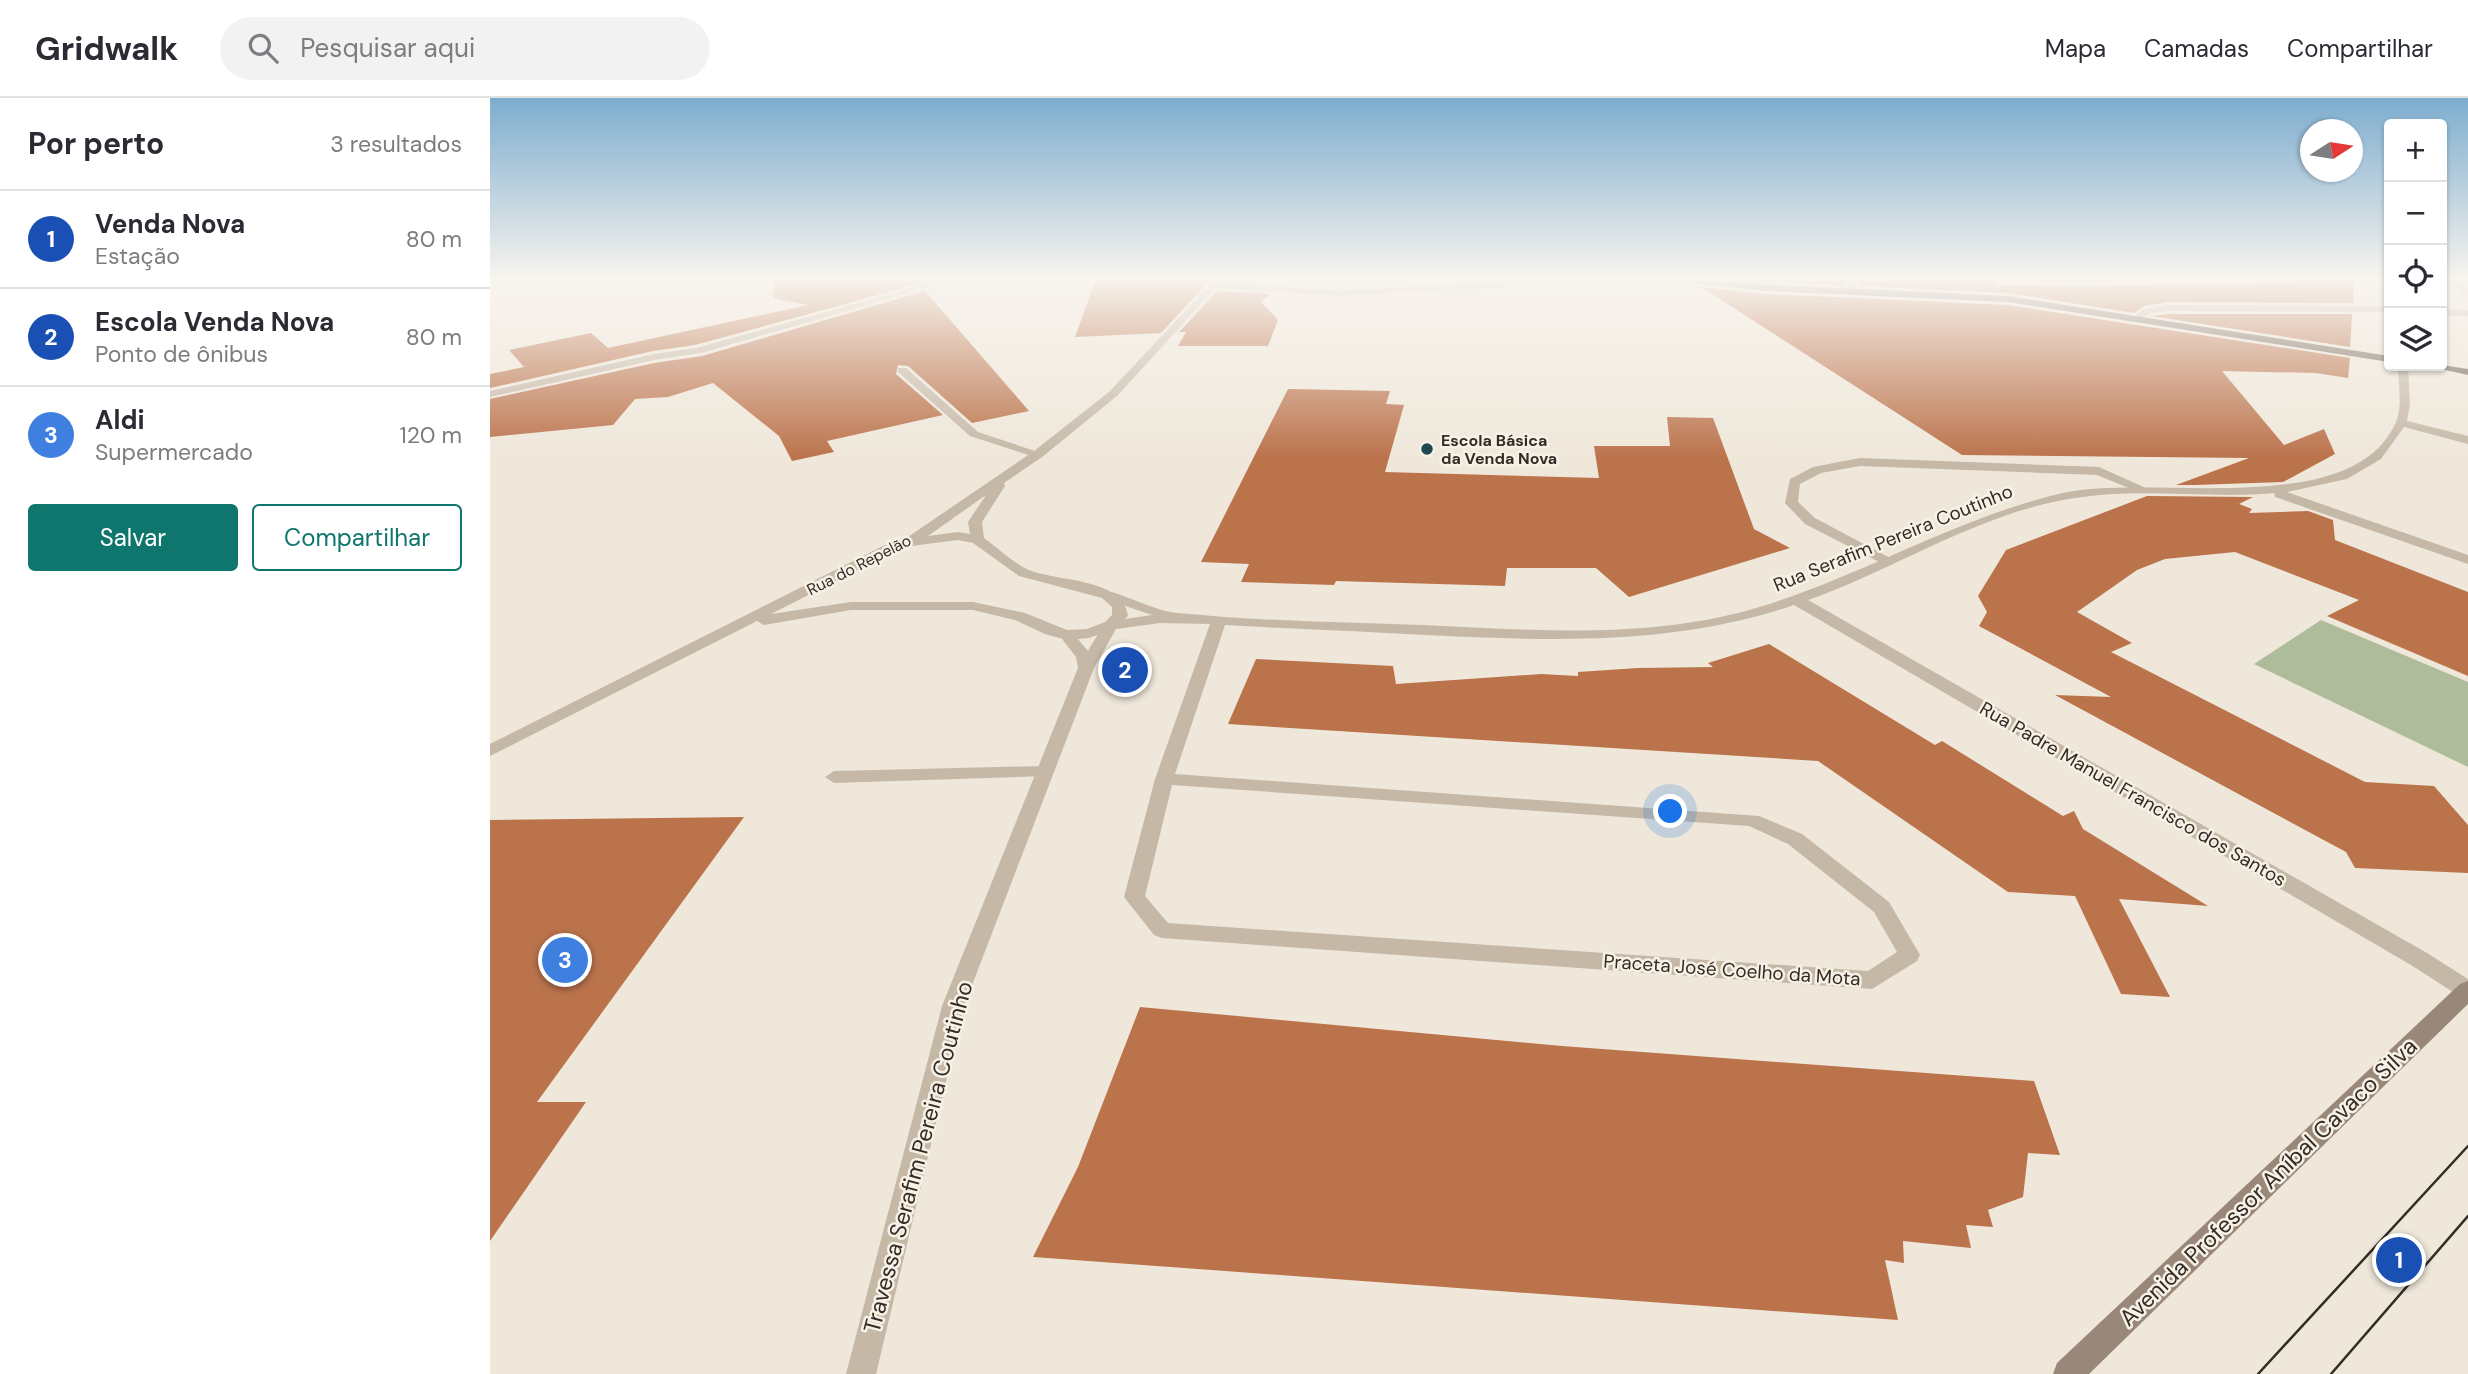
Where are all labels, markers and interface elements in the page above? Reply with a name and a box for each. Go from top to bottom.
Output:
search box [220,17,710,80]
text: Gridwalk [35,27,178,70]
icon: search [244,29,282,67]
text: Pesquisar aqui [300,31,475,65]
text: Mapa [2045,33,2106,64]
text: Camadas [2144,33,2249,64]
text: Compartilhar [2287,33,2433,64]
north arrow [2300,119,2363,182]
map controls [2384,119,2447,371]
button: + [2384,119,2447,182]
text: Por perto [28,124,164,163]
text: 3 resultados [330,129,462,159]
button: − [2384,182,2447,245]
text: Venda Nova [95,207,245,241]
text: 1 [47,224,55,254]
text: 80 m [406,224,462,254]
text: Estação [95,241,180,271]
button: locate [2384,245,2447,308]
text: Escola Venda Nova [95,305,334,339]
button: layers [2384,308,2447,371]
text: 2 [44,322,58,352]
text: 80 m [406,322,462,352]
text: Ponto de ônibus [95,339,268,369]
text: Aldi [95,403,145,437]
text: 3 [44,420,58,450]
text: 120 m [399,420,462,450]
place label: Escola Básica da Venda Nova [1441,430,1557,469]
text: Supermercado [95,437,253,467]
marker: Escola Básica da Venda Nova [1419,441,1435,457]
street label: Rua Serafim Pereira Coutinho [1770,478,2016,598]
button: Salvar [28,504,238,571]
button: Compartilhar [252,504,462,571]
street label: Rua do Repelão [803,530,915,600]
pin: 2 [1102,644,1148,696]
street label: Rua Padre Manuel Francisco dos Santos [1975,696,2291,892]
your location [1653,794,1687,828]
pin: 3 [542,934,588,986]
street label: Praceta José Coelho da Mota [1603,949,1861,991]
street label: Travessa Serafim Pereira Coutinho [857,978,979,1336]
street label: Avenida Professor Aníbal Cavaco Silva [2113,1031,2423,1333]
pin: 1 [2376,1234,2422,1286]

